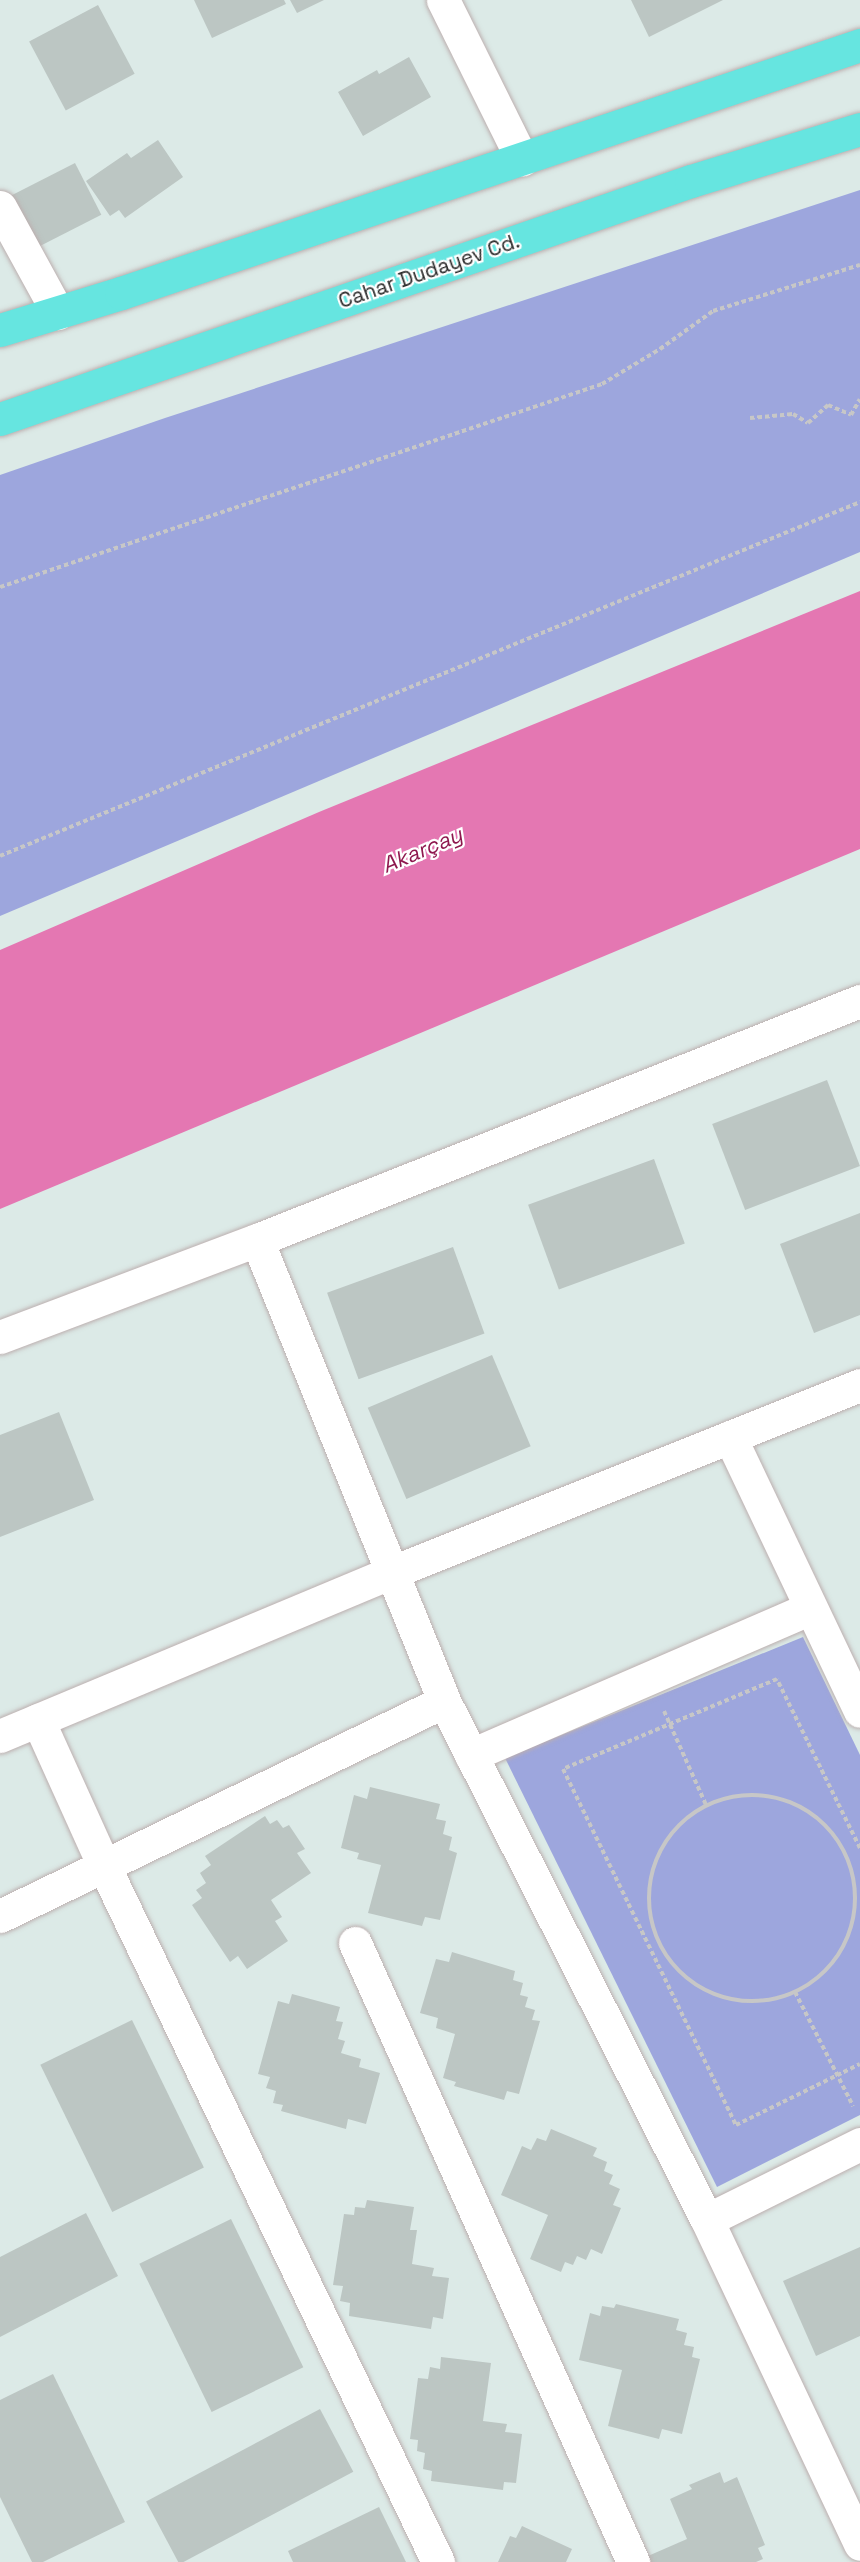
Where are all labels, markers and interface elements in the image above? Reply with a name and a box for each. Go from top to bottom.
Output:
street label: Cahar Dudayev Cd. [335,228,523,314]
water label: Akarçay [378,821,466,879]

